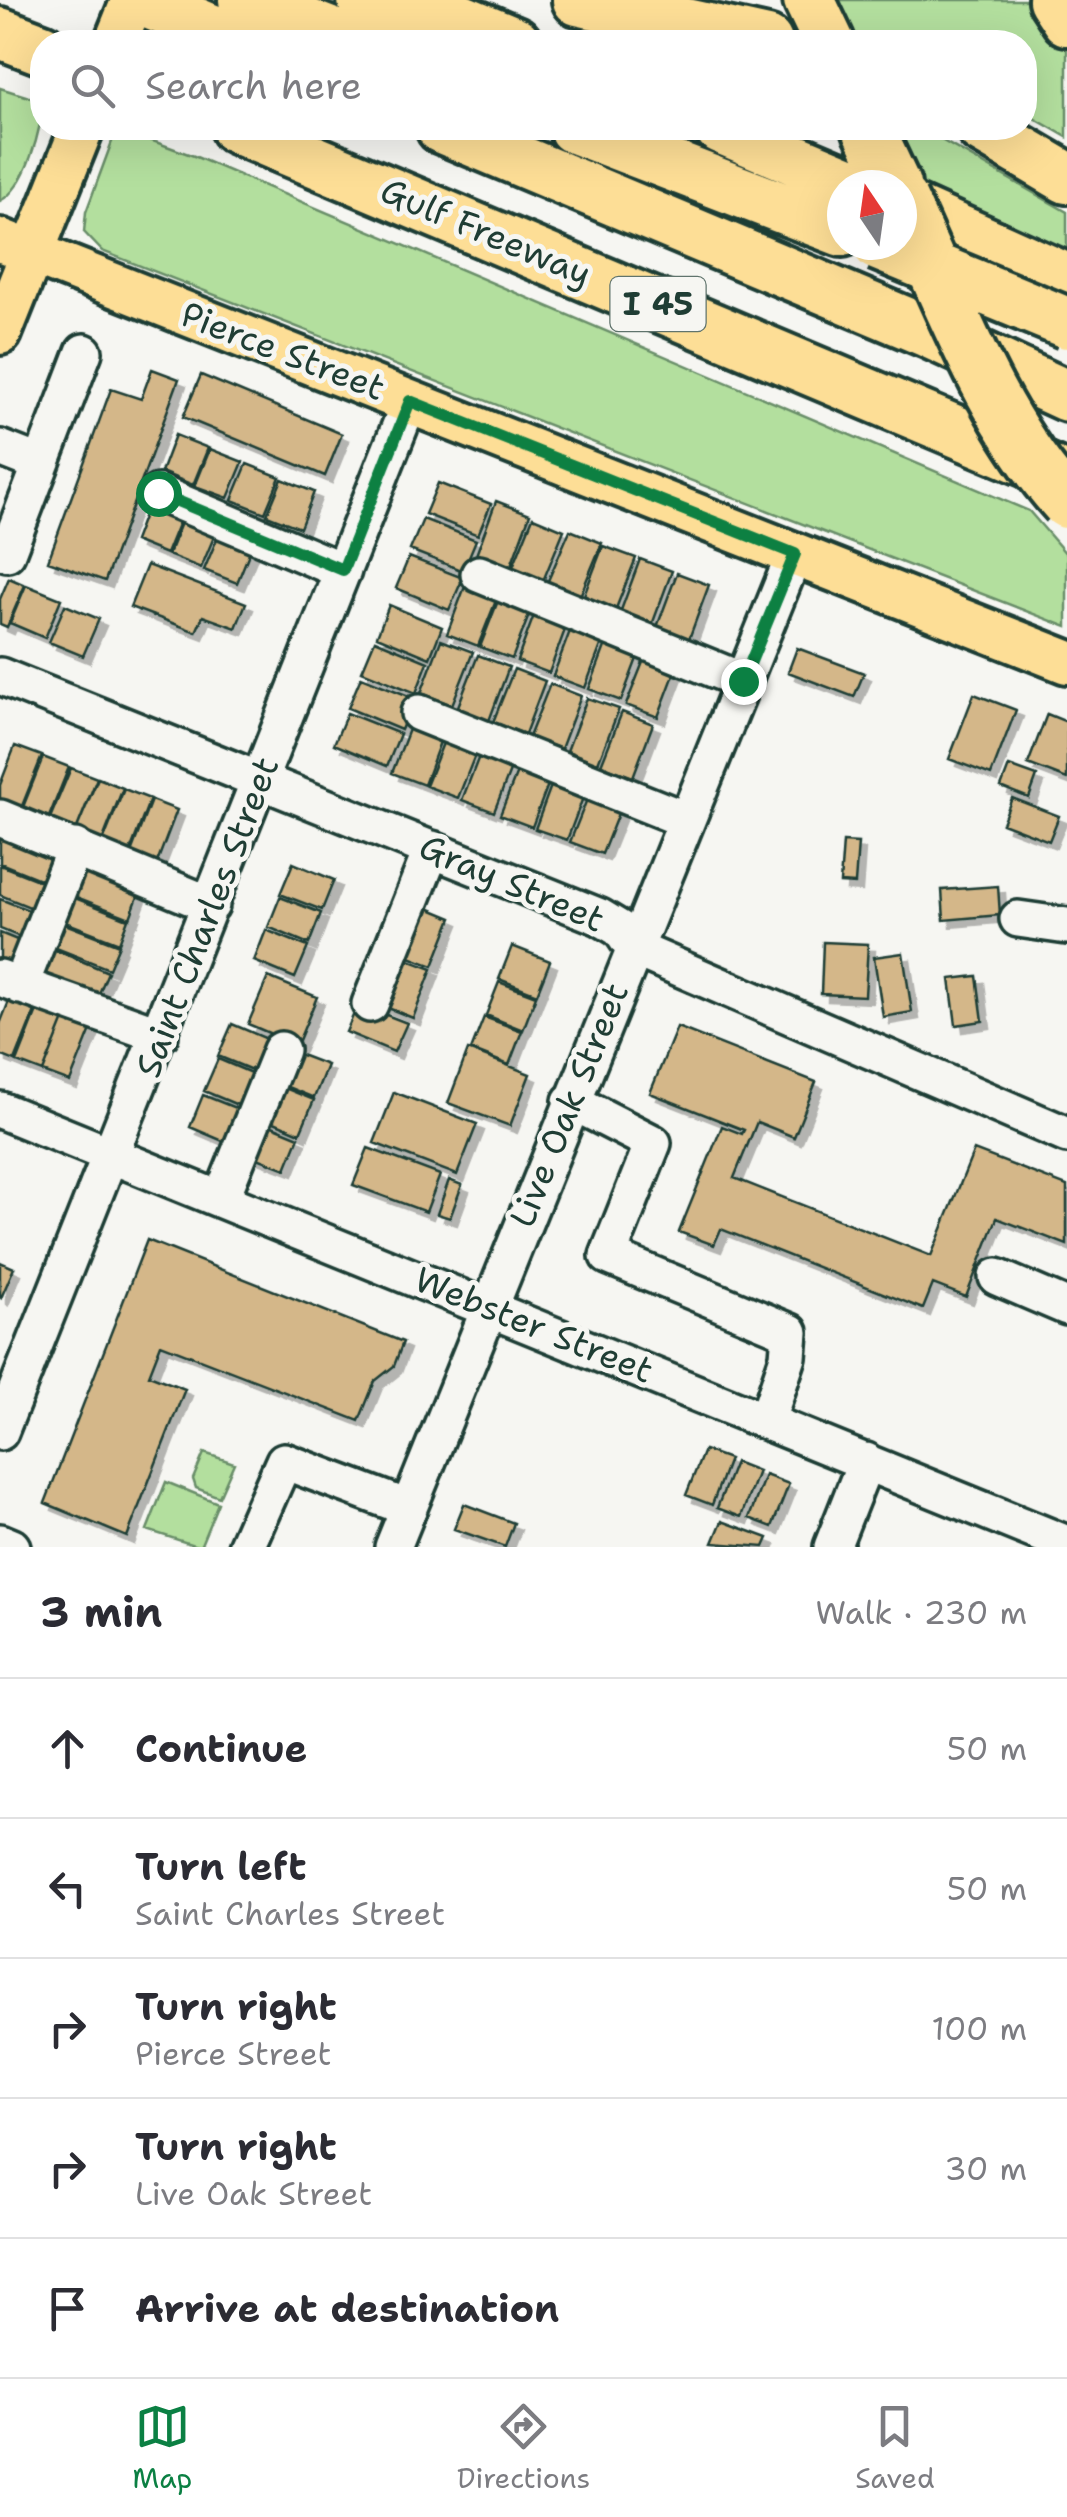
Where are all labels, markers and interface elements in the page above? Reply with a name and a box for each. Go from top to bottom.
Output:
search box [30,30,1037,140]
icon: search [65,58,120,113]
text: Search here [145,60,362,111]
street label: Gulf Freeway [374,166,599,297]
north arrow [827,170,917,260]
road number: I 45 [610,277,706,331]
street label: Pierce Street [174,290,392,411]
route start [136,471,182,517]
route end [721,659,767,705]
street label: Saint Charles Street [124,750,289,1084]
street label: Gray Street [412,822,612,943]
street label: Live Oak Street [498,976,639,1234]
street label: Webster Street [408,1255,660,1394]
text: 3 min [40,1584,162,1640]
text: Walk · 230 m [815,1591,1027,1634]
icon: ahead [40,1721,95,1776]
text: Continue [135,1723,307,1774]
text: 50 m [947,1727,1027,1770]
text: Turn left [135,1841,307,1892]
icon: left [40,1861,95,1916]
text: 50 m [947,1867,1027,1910]
text: Saint Charles Street [135,1892,445,1935]
text: Turn right [135,1981,337,2032]
icon: right [40,2001,95,2056]
text: 100 m [931,2007,1027,2050]
text: Pierce Street [135,2032,331,2075]
text: Turn right [135,2121,337,2172]
icon: right [40,2141,95,2196]
text: 30 m [944,2147,1027,2190]
text: Live Oak Street [135,2172,372,2215]
icon: arrive [40,2281,95,2336]
text: Arrive at destination [135,2283,559,2334]
tab: Map [132,2399,192,2497]
tab: Directions [457,2399,590,2497]
tab: Saved [855,2399,935,2497]

